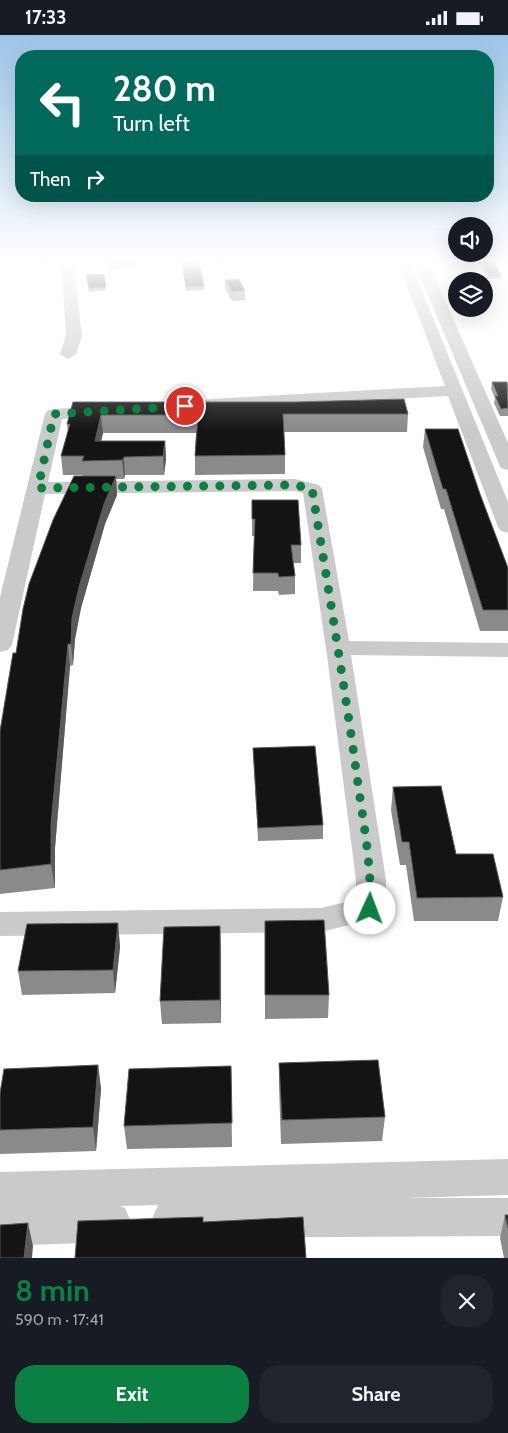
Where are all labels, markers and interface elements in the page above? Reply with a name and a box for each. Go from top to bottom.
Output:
text: 17:33 [25,6,66,29]
text: 280 m [113,67,216,110]
icon: left [30,70,95,135]
text: Turn left [113,110,190,137]
icon: right [81,165,109,193]
text: Then [30,168,71,191]
map controls [448,217,493,317]
button: sound [448,217,493,262]
button: layers [448,272,493,317]
pin [164,385,206,427]
icon: arrive [171,392,199,420]
position arrow [343,882,395,934]
text: 8 min [15,1272,90,1309]
button: close [441,1275,493,1327]
text: 590 m · 17:41 [15,1310,104,1329]
button: Exit [15,1365,249,1423]
button: Share [259,1365,493,1423]

